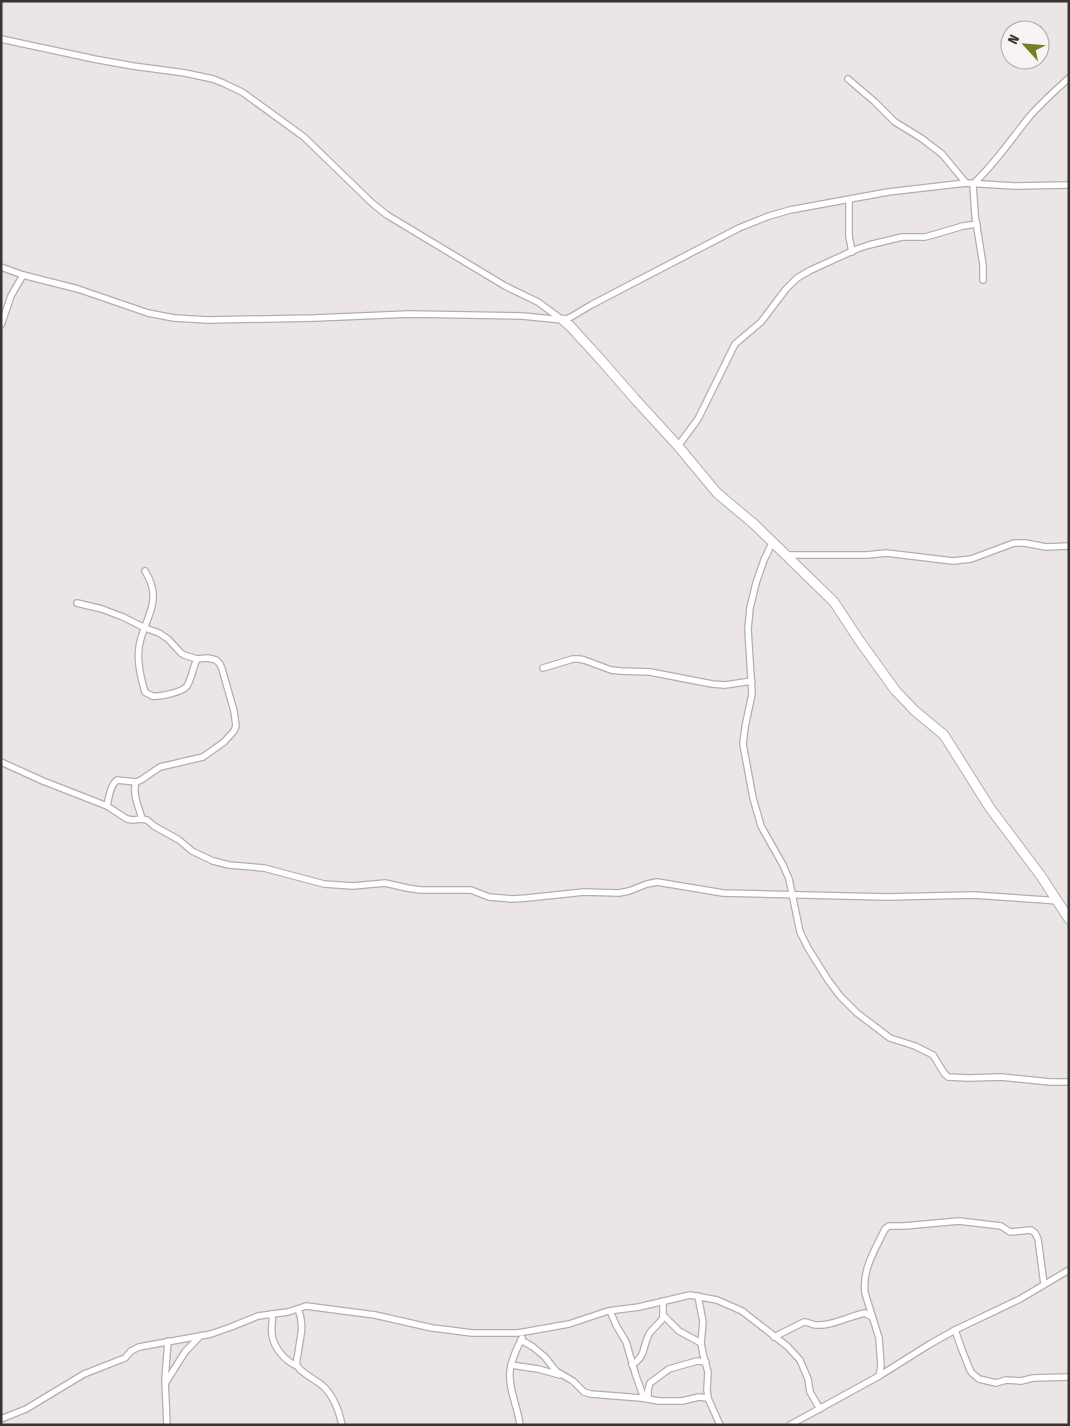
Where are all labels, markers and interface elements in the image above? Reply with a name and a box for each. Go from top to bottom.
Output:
north arrow [1000,20,1050,70]
text: N [1004,32,1023,47]

